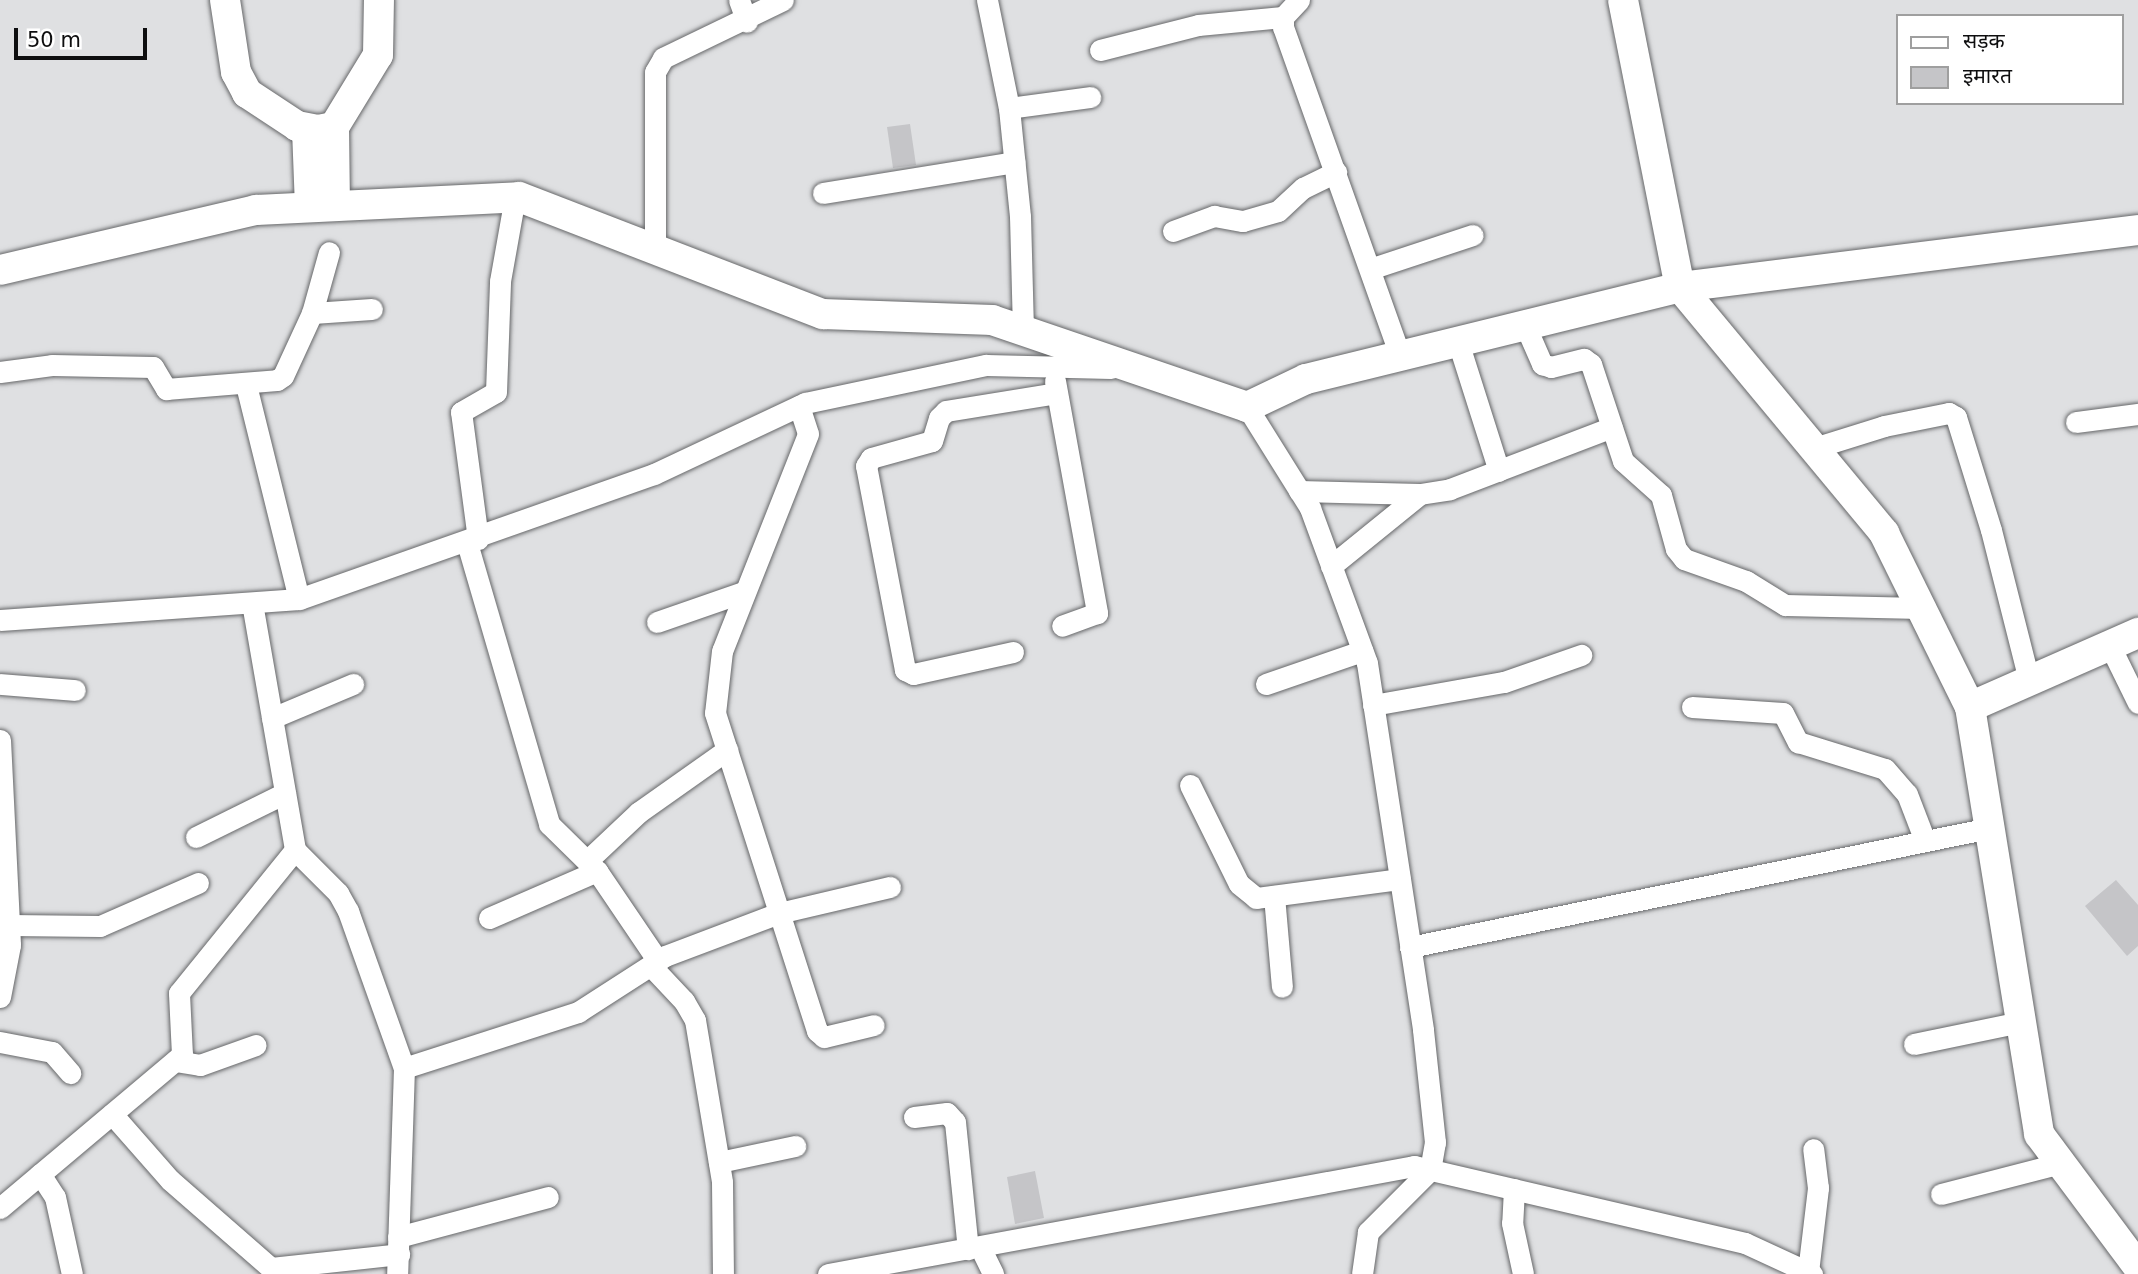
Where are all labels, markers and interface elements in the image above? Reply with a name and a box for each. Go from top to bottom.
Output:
scale bar [18,14,150,58]
legend [1896,14,2124,105]
text: 50 m [27,28,81,52]
text: सड़क [1963,29,2005,53]
text: इमारत [1963,64,2012,88]

